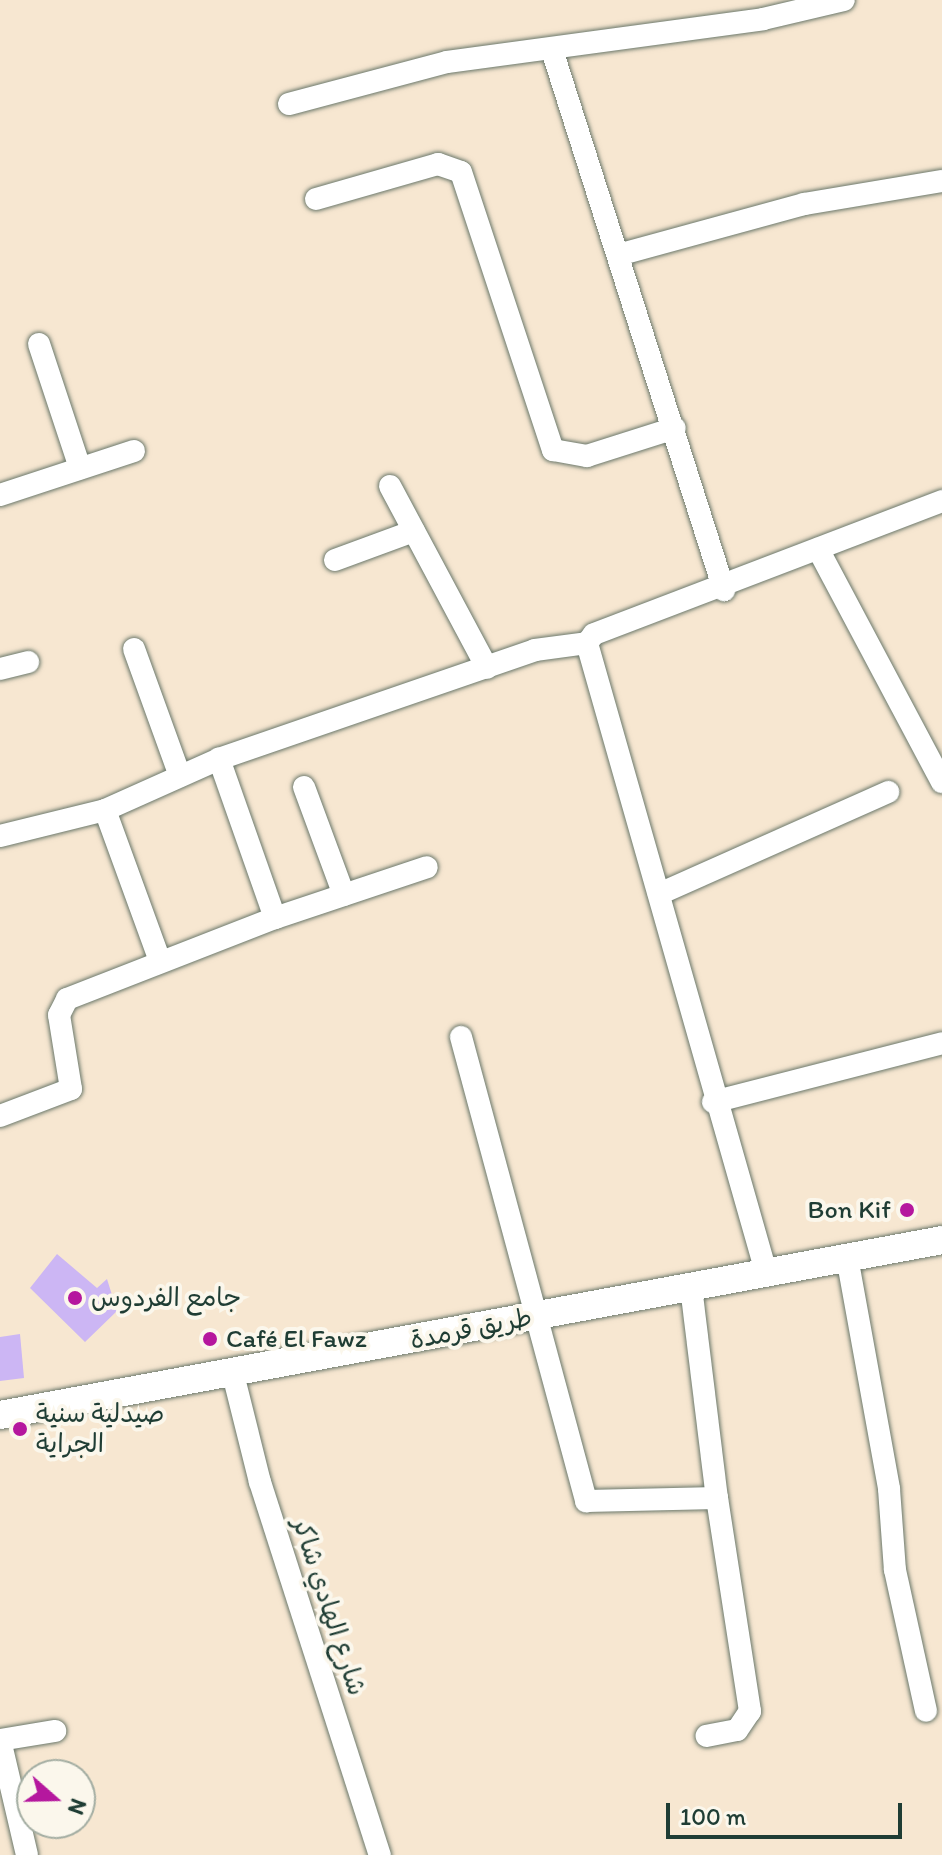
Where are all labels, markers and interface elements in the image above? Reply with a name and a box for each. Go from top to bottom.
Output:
place label: Bon Kif [807,1194,891,1226]
marker: Bon Kif [898,1201,916,1219]
place label: جامع الفردوس [91,1282,241,1314]
marker: جامع الفردوس [66,1289,84,1307]
street label: طريق قرمدة [407,1302,535,1356]
place label: Café El Fawz [226,1323,367,1355]
marker: Café El Fawz [201,1330,219,1348]
place label: صيدلية سنية الجراية [36,1398,165,1460]
marker: صيدلية سنية الجراية [11,1420,29,1438]
street label: شارع الهادي شاكر [286,1514,372,1700]
north arrow [16,1759,96,1839]
scale bar [670,1787,906,1837]
text: N [62,1795,92,1818]
text: 100 m [680,1802,746,1831]

